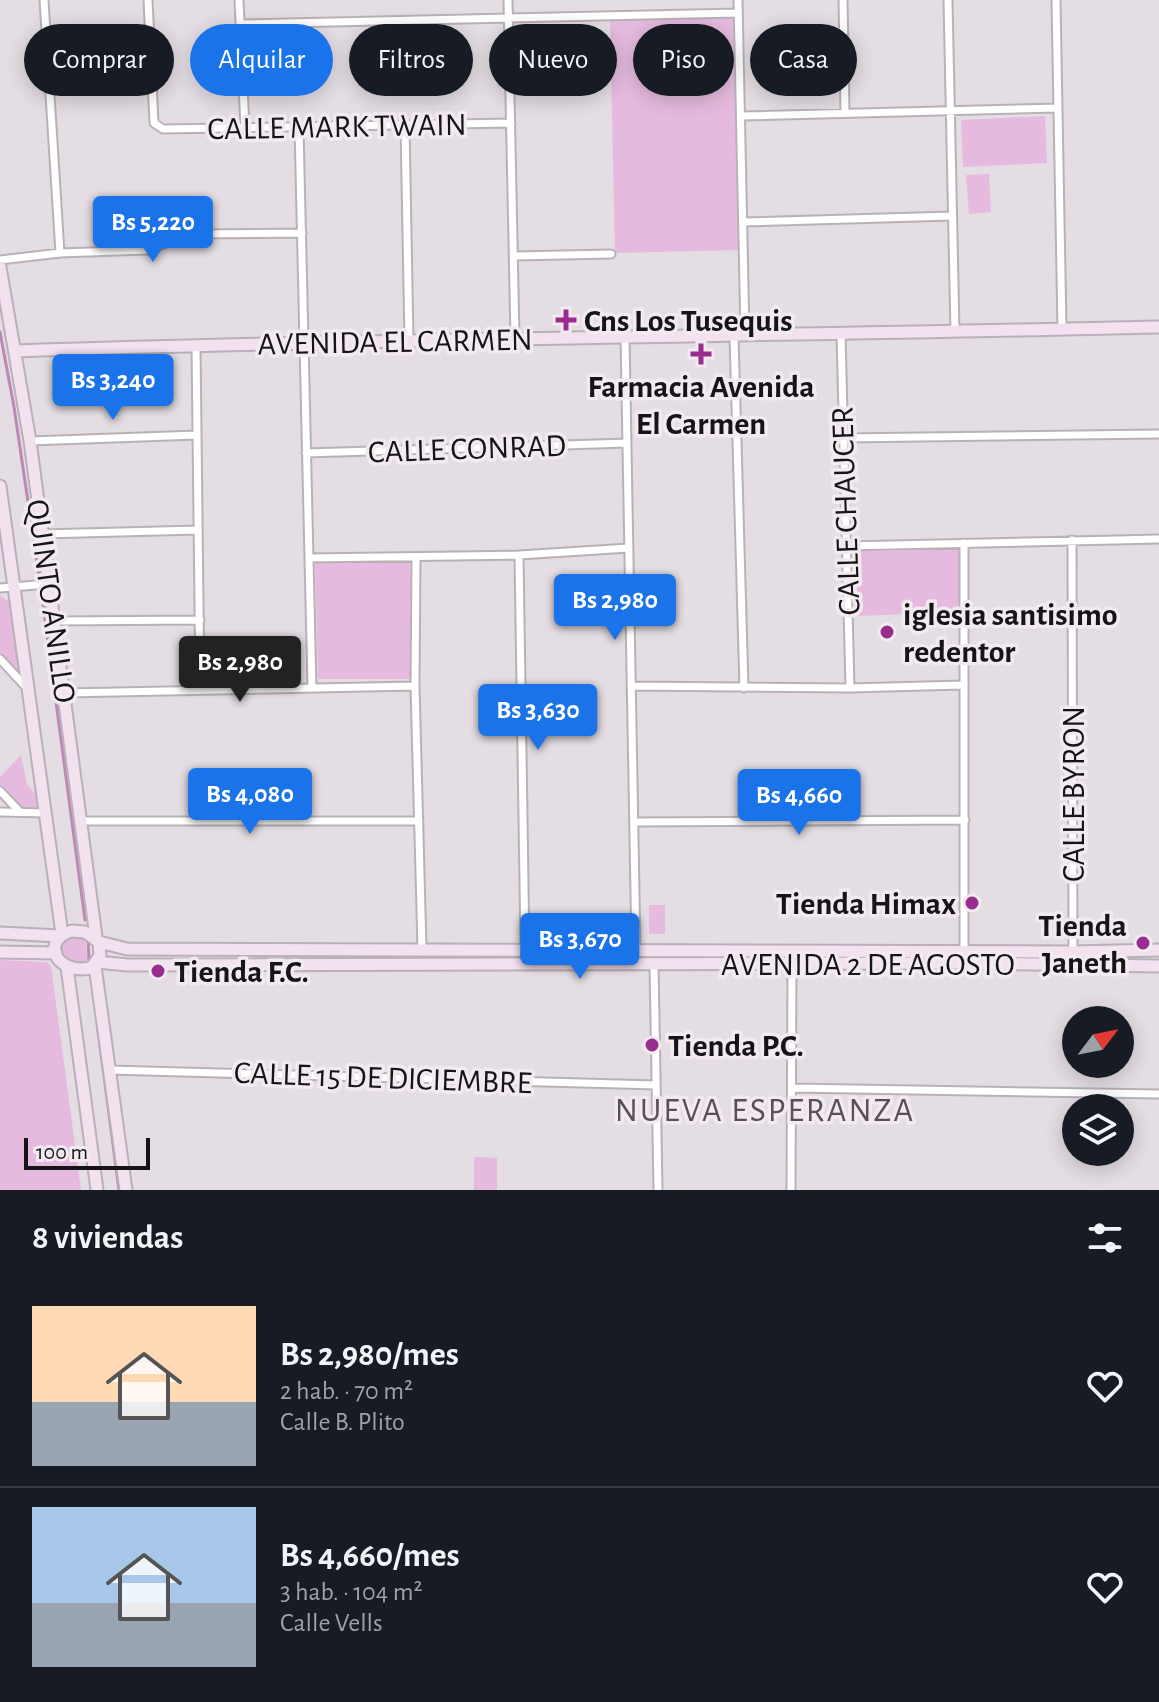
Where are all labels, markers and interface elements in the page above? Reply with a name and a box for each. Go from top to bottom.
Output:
chip: Comprar [24,24,174,96]
chip: Alquilar [190,24,333,96]
chip: Filtros [349,24,473,96]
chip: Nuevo [489,24,617,96]
chip: Piso [633,24,734,96]
chip: Casa [750,24,857,96]
street label: CALLE MARK TWAIN [207,109,467,145]
pin: Bs 5,220 [70,196,236,264]
text: Bs 5,220 [111,209,195,235]
place label: Cns Los Tusequis [584,305,793,337]
marker: Cns Los Tusequis [555,309,577,331]
street label: AVENIDA EL CARMEN [257,324,533,360]
marker: Farmacia Avenida El Carmen [692,345,710,363]
pin: Bs 3,240 [30,354,196,422]
text: Bs 3,240 [71,367,156,393]
place label: Farmacia Avenida El Carmen [587,371,815,440]
street label: CALLE CHAUCER [826,406,866,616]
street label: CALLE CONRAD [367,430,567,468]
street label: QUINTO ANILLO [21,497,81,705]
pin: Bs 2,980 [532,574,698,642]
text: Bs 2,980 [572,587,658,613]
place label: iglesia santisimo redentor [903,599,1118,668]
marker: iglesia santisimo redentor [878,623,896,641]
pin: Bs 2,980 [157,636,323,704]
text: Bs 2,980 [197,649,283,675]
pin: Bs 3,630 [455,684,621,752]
text: Bs 3,630 [496,697,580,723]
street label: CALLE BYRON [1058,706,1090,882]
pin: Bs 4,080 [167,768,333,836]
pin: Bs 4,660 [716,769,882,837]
text: Bs 4,080 [206,781,294,807]
text: Bs 4,660 [756,782,842,808]
place label: Tienda Himax [776,888,956,920]
marker: Tienda Himax [963,894,981,912]
place label: Tienda Janeth [1038,910,1127,979]
pin: Bs 3,670 [497,913,663,981]
text: Bs 3,670 [538,926,622,952]
marker: Tienda Janeth [1134,934,1152,952]
street label: AVENIDA 2 DE AGOSTO [721,949,1015,981]
place label: Tienda F.C. [174,956,309,988]
marker: Tienda F.C. [149,962,167,980]
north arrow [1062,1006,1134,1078]
map controls [1062,1006,1134,1166]
place label: Tienda P.C. [668,1030,804,1062]
marker: Tienda P.C. [643,1036,661,1054]
street label: CALLE 15 DE DICIEMBRE [233,1057,533,1099]
district label: NUEVA ESPERANZA [615,1094,915,1128]
button: layers [1062,1094,1134,1166]
scale bar [24,1134,150,1170]
text: 100 m [36,1141,88,1163]
icon: filters [1083,1216,1127,1260]
text: 8 viviendas [32,1221,183,1255]
icon: home [96,1338,192,1434]
text: Bs 2,980/mes [280,1338,459,1372]
icon: heart [1083,1364,1127,1408]
text: 2 hab. · 70 m² [280,1378,413,1404]
text: Calle B. Plito [280,1409,405,1435]
icon: home [96,1539,192,1635]
text: Bs 4,660/mes [280,1539,460,1573]
icon: heart [1083,1565,1127,1609]
text: 3 hab. · 104 m² [280,1579,423,1605]
text: Calle Vells [280,1610,383,1636]

